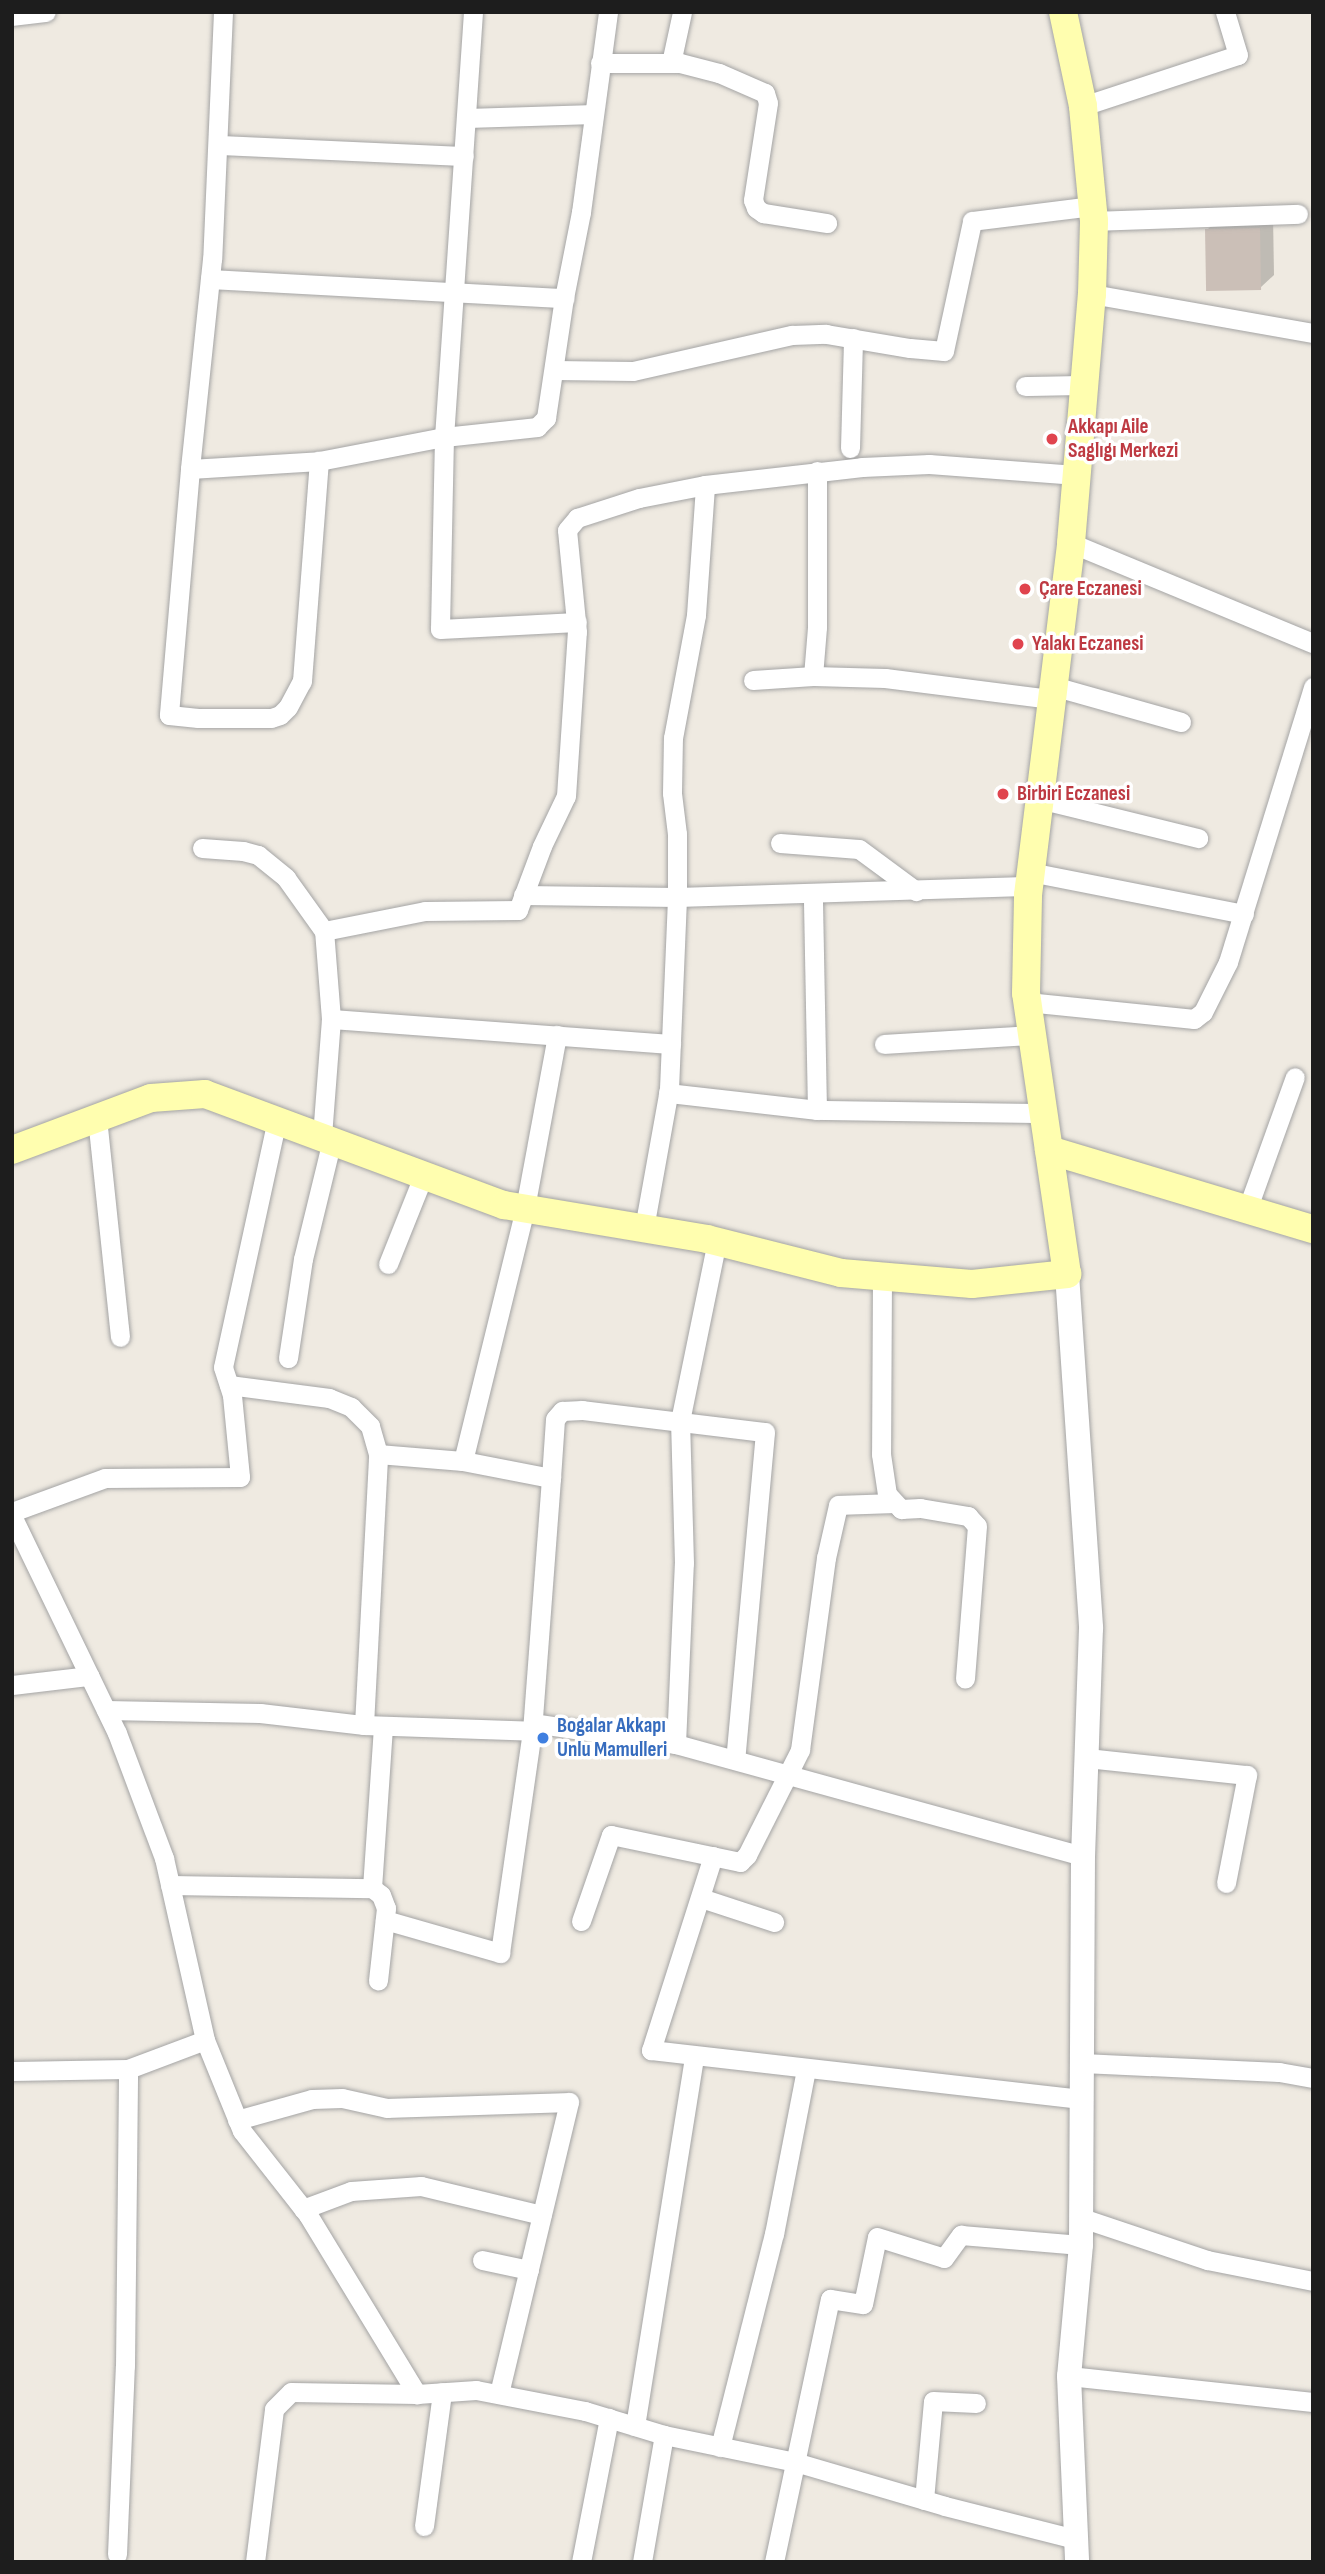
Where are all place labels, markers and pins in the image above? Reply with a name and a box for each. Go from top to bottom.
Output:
place label: Akkapı Aile Saglıgı Merkezi [1068,414,1178,464]
marker: Akkapı Aile Saglıgı Merkezi [1042,429,1062,449]
place label: Çare Eczanesi [1039,576,1142,602]
marker: Çare Eczanesi [1017,581,1033,597]
place label: Yalakı Eczanesi [1032,631,1144,657]
marker: Yalakı Eczanesi [1010,636,1026,652]
place label: Birbiri Eczanesi [1017,781,1130,807]
marker: Birbiri Eczanesi [995,786,1011,802]
place label: Bogalar Akkapı Unlu Mamulleri [557,1713,667,1763]
marker: Bogalar Akkapı Unlu Mamulleri [535,1730,551,1746]

